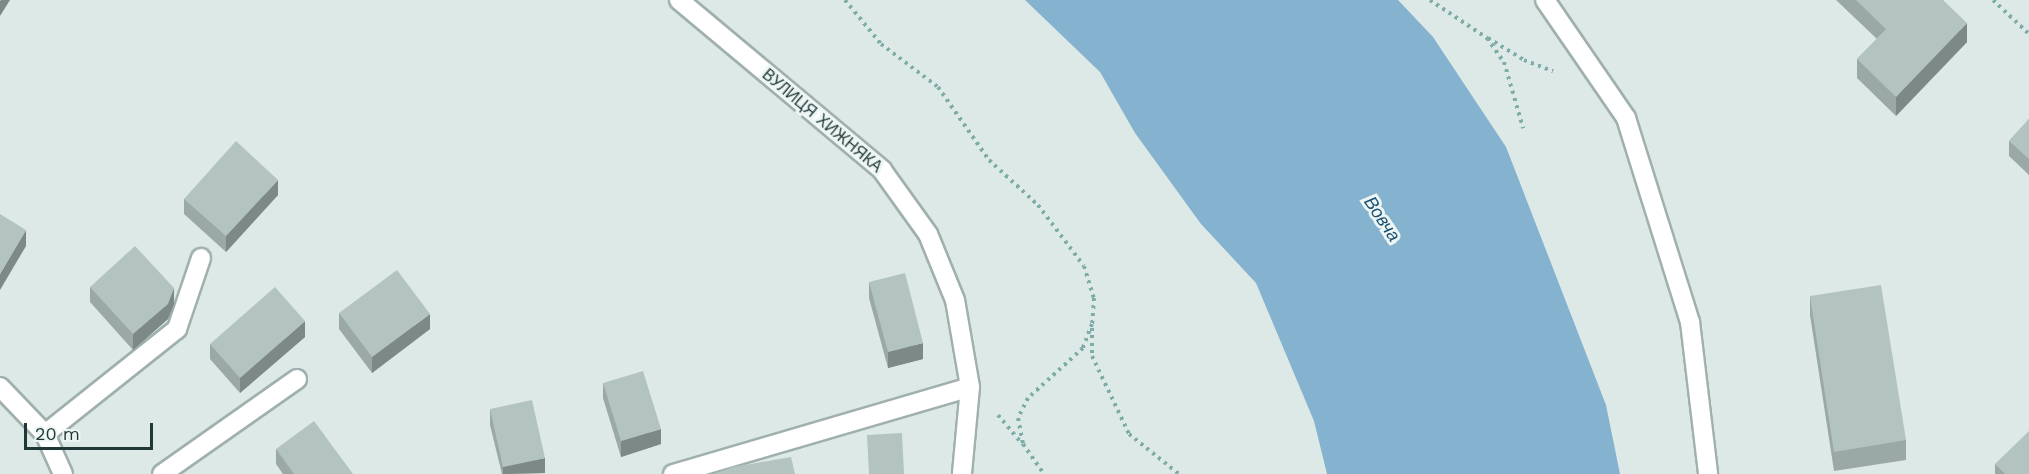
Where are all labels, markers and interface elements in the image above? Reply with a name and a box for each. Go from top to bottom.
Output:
street label: ВУЛИЦЯ ХИЖНЯКА [758,65,886,177]
water label: Вовча [1359,192,1405,246]
scale bar [27,411,156,449]
text: 20 m [35,423,80,444]

